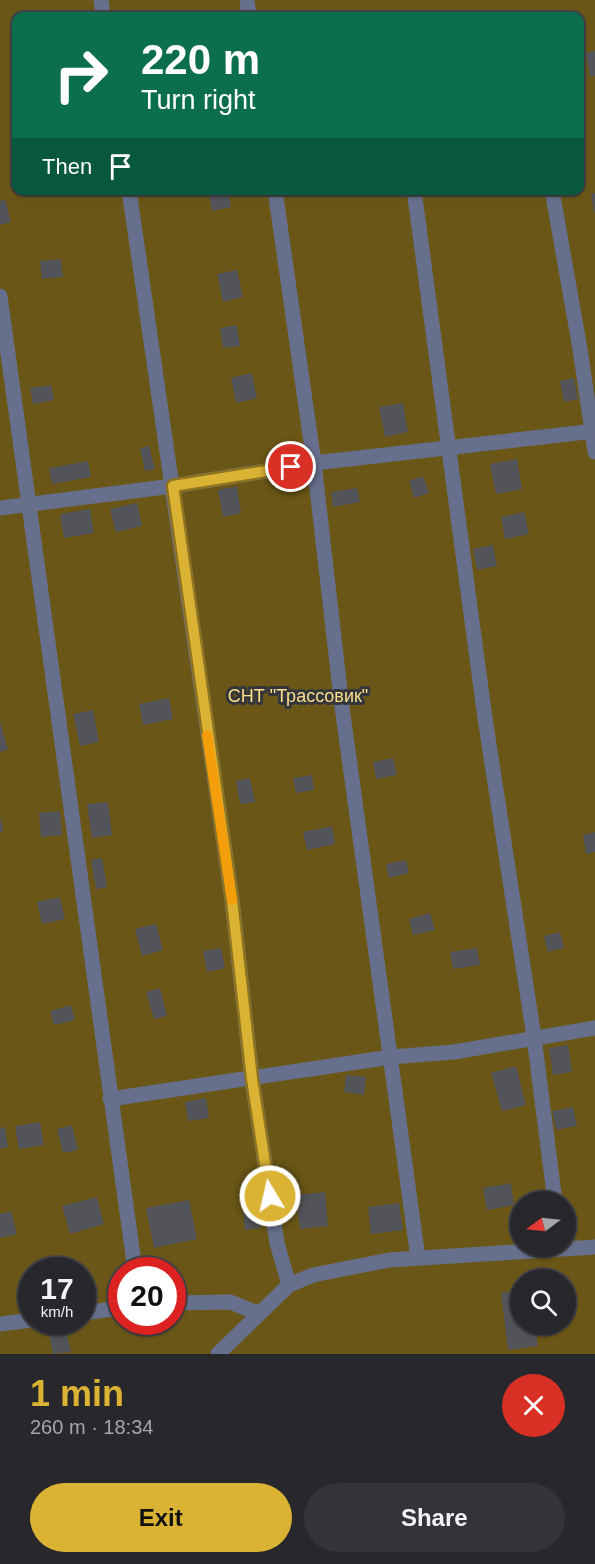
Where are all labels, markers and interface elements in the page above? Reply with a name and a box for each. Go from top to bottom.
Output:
icon: right [42,36,120,114]
text: 220 m [141,36,260,83]
text: Turn right [141,85,256,115]
icon: arrive [104,150,137,183]
text: Then [42,154,92,179]
pin [265,441,316,492]
icon: arrive [274,450,307,483]
park label: СНТ "Трассовик" [228,686,368,706]
position arrow [238,1164,302,1228]
north arrow [510,1191,576,1257]
map controls [510,1191,576,1335]
speed limit sign: 20 [108,1257,186,1335]
button: search [510,1269,576,1335]
text: 17 [40,1272,74,1305]
text: km/h [41,1303,73,1320]
text: 1 min [30,1373,124,1414]
button: close [502,1374,565,1437]
text: 260 m · 18:34 [30,1416,153,1438]
button: Exit [30,1483,292,1552]
button: Share [304,1483,565,1552]

